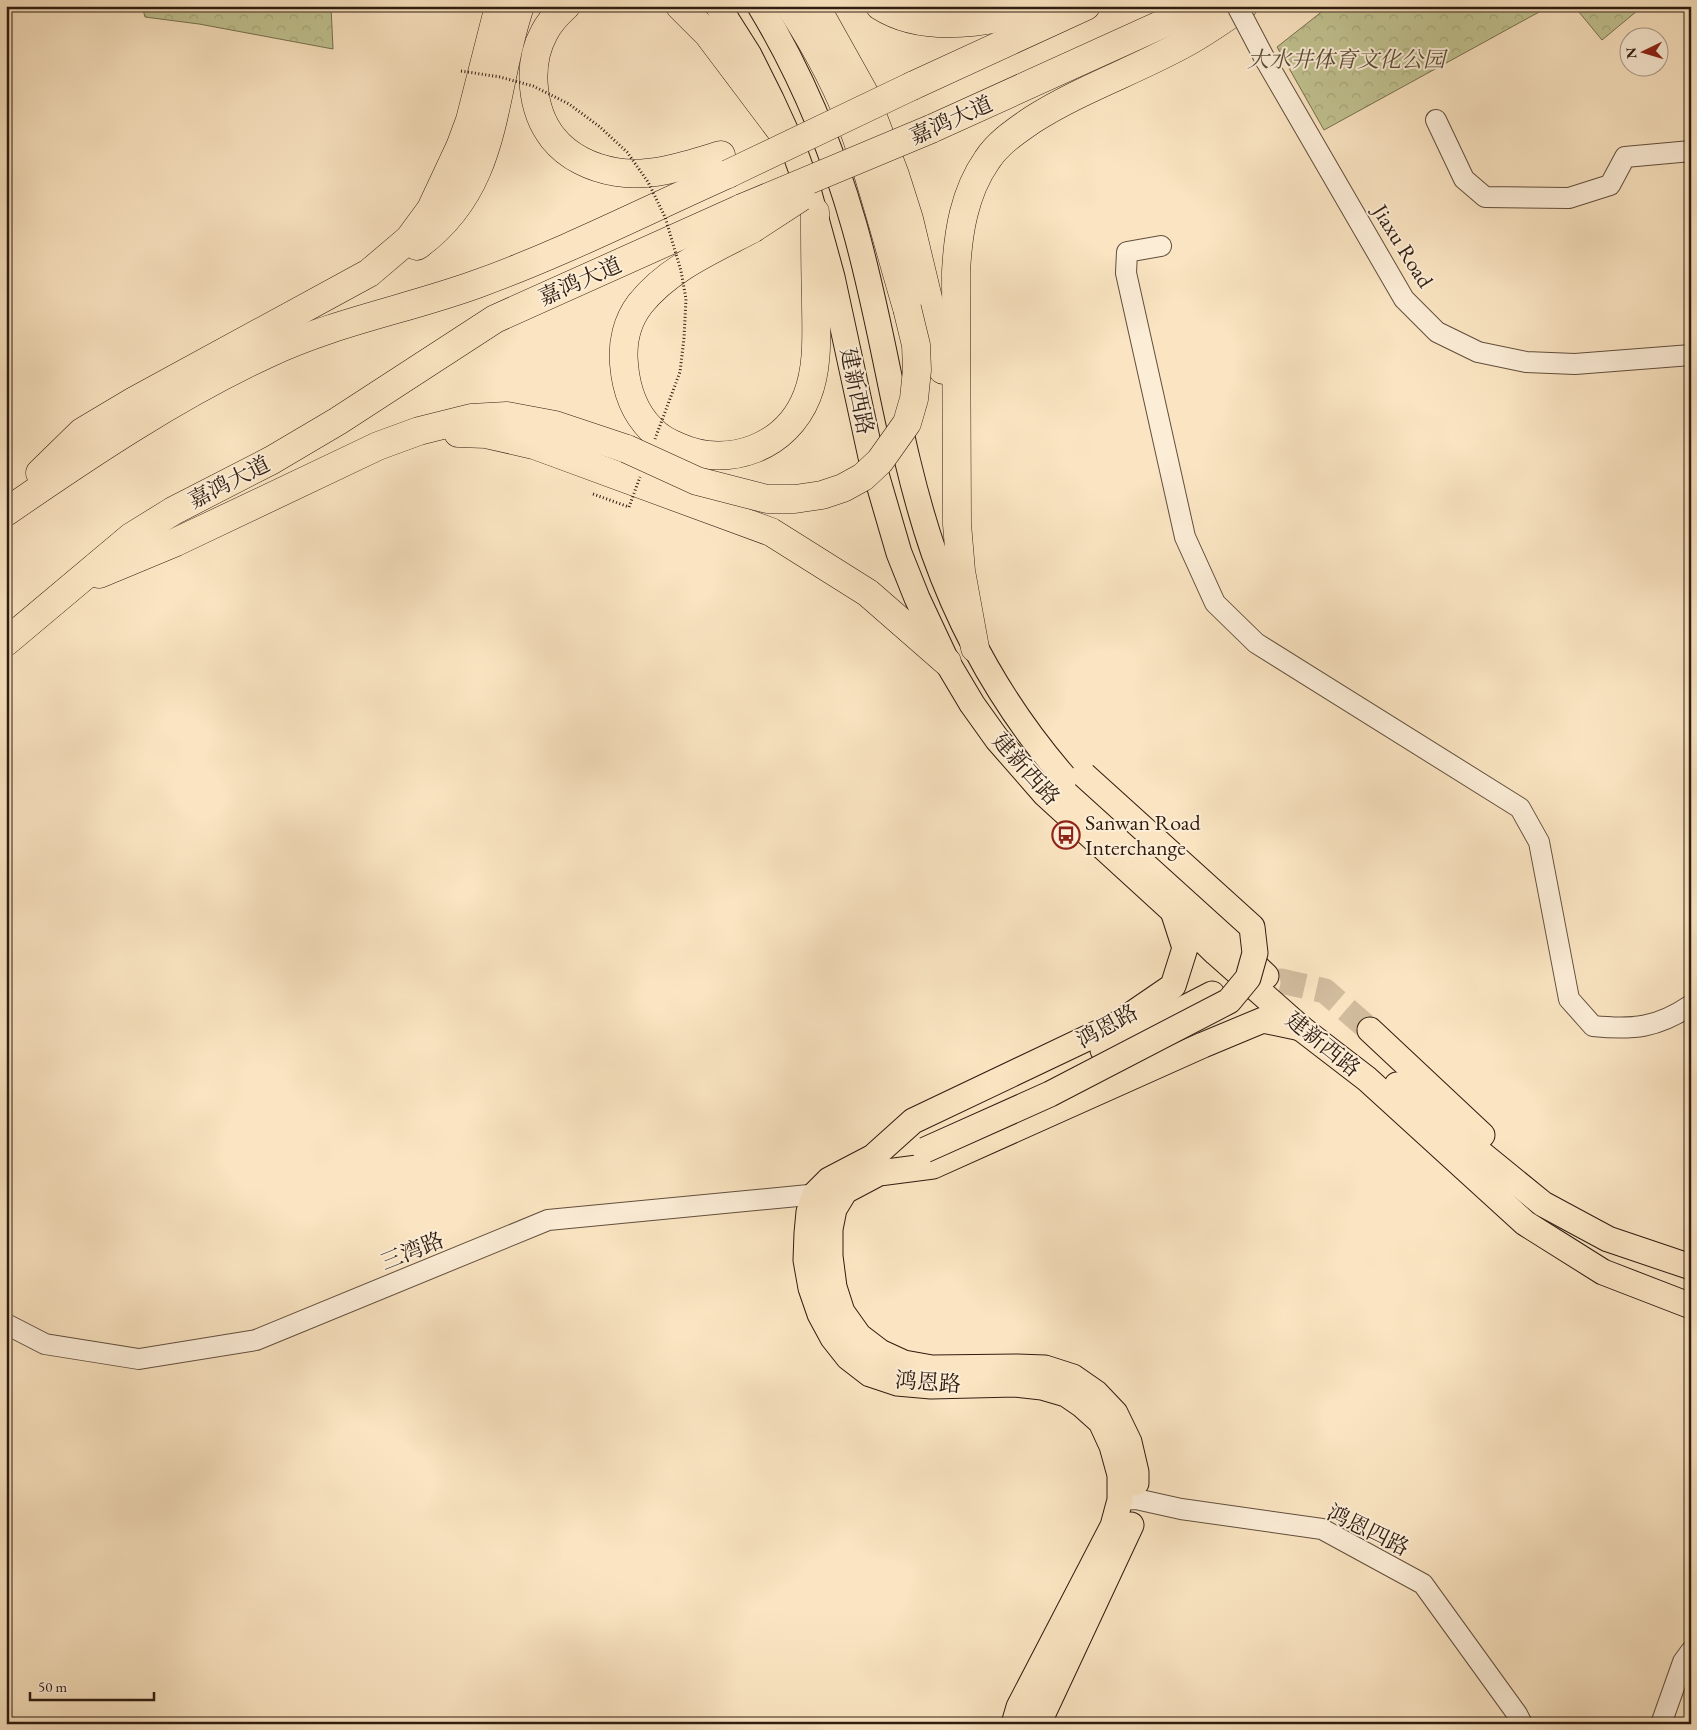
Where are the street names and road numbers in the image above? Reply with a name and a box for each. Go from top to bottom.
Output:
street label: 嘉鸿大道 [905,89,997,151]
street label: Jiaxu Road [1365,197,1440,294]
street label: 嘉鸿大道 [534,250,626,312]
street label: 建新西路 [834,345,880,437]
street label: 嘉鸿大道 [183,449,275,515]
street label: 建新西路 [986,727,1066,811]
street label: 鸿恩路 [1071,997,1143,1055]
street label: 建新西路 [1280,1005,1366,1083]
street label: 三湾路 [376,1225,448,1277]
street label: 鸿恩路 [894,1365,962,1399]
street label: 鸿恩四路 [1322,1498,1414,1562]

